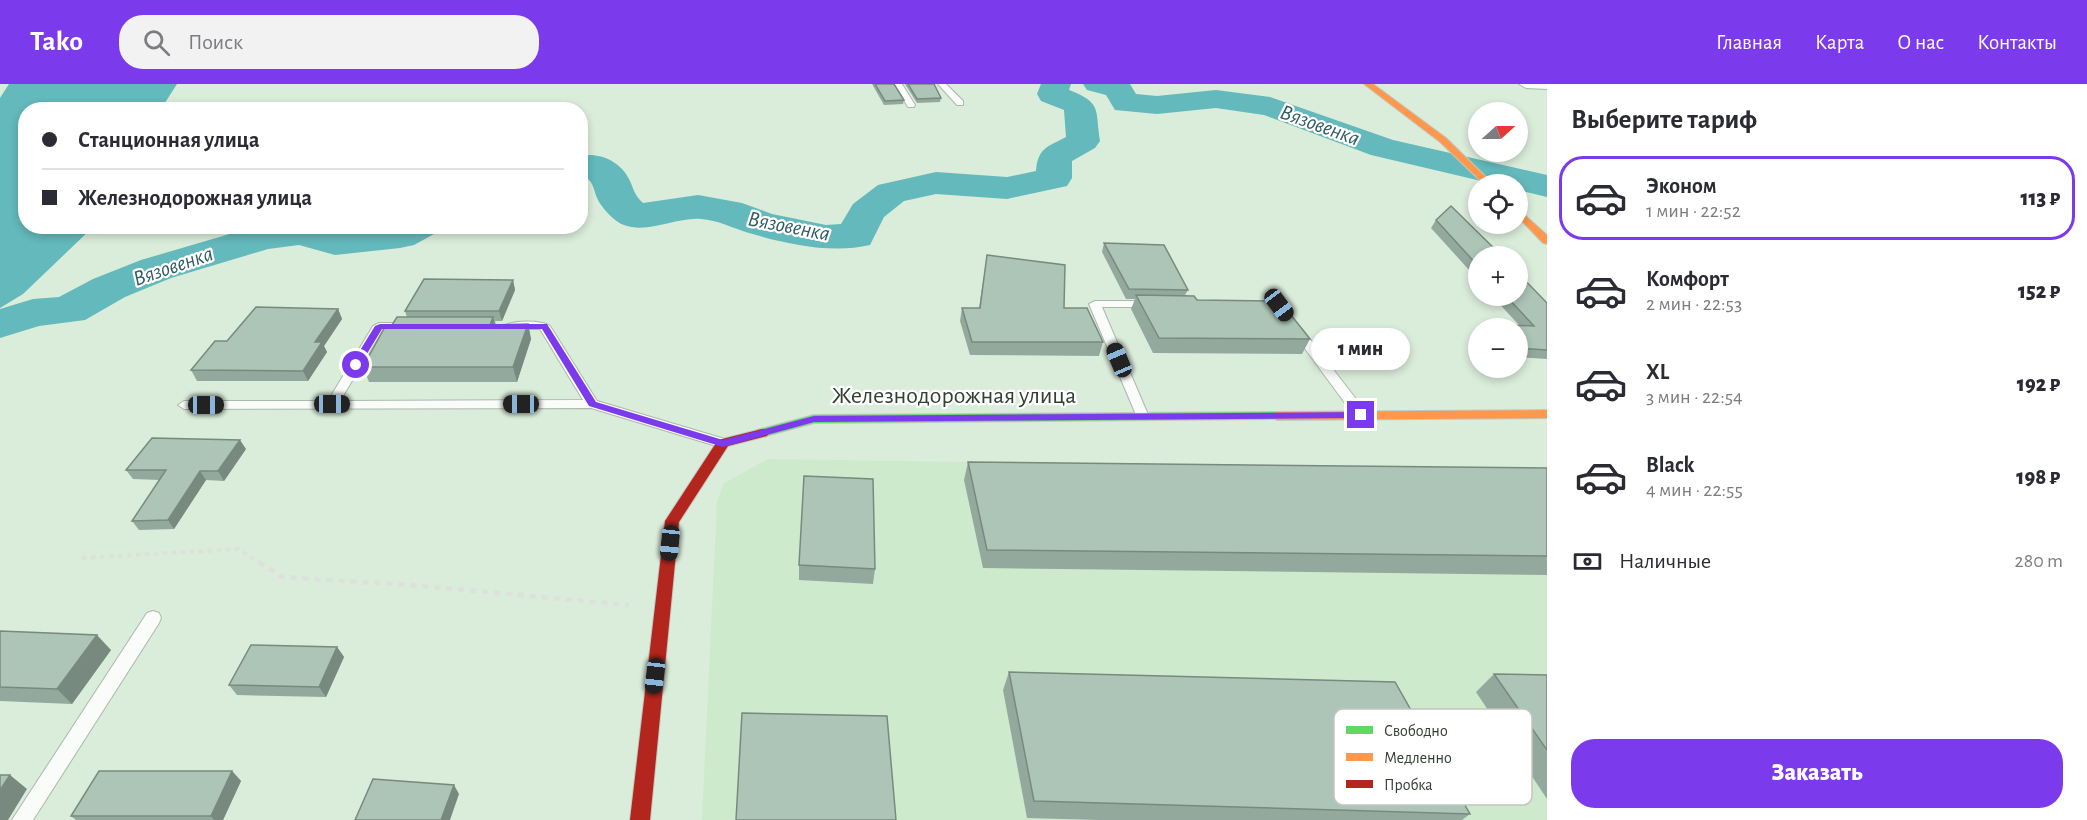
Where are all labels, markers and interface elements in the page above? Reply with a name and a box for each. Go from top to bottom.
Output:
search box [119,15,539,69]
icon: search [140,26,173,59]
text: Tako [30,28,83,56]
text: Поиск [188,31,243,53]
text: Главная [1716,32,1782,53]
text: Карта [1815,32,1864,53]
text: О нас [1897,32,1944,53]
text: Контакты [1977,32,2057,53]
water label: Вязовенка [1277,101,1363,149]
north arrow [1468,102,1528,162]
map controls [1468,102,1528,378]
text: Выберите тариф [1571,106,1757,133]
text: Станционная улица [78,129,259,151]
icon: car [1574,171,1628,225]
button: locate [1468,174,1528,234]
text: Эконом [1646,175,1717,197]
text: Железнодорожная улица [78,187,312,209]
text: 113 ₽ [2020,187,2060,209]
text: 1 мин · 22:52 [1646,201,1741,221]
water label: Вязовенка [746,207,832,245]
water label: Вязовенка [130,242,216,290]
button: + [1468,246,1528,306]
icon: car [1574,264,1628,318]
text: Комфорт [1646,268,1729,290]
text: 152 ₽ [2018,280,2060,302]
car [1261,285,1297,325]
text: 2 мин · 22:53 [1646,294,1742,314]
button: − [1468,318,1528,378]
callout: 1 мин [1312,328,1410,370]
text: 1 мин [1338,339,1383,359]
car [1104,340,1134,380]
route start [342,351,369,378]
icon: car [1574,357,1628,411]
text: XL [1646,361,1669,383]
text: 192 ₽ [2017,373,2060,395]
street label: Железнодорожная улица [832,384,1076,408]
text: 3 мин · 22:54 [1646,387,1743,407]
car [314,395,350,413]
car [503,395,539,413]
car [188,396,224,414]
route end [1347,401,1374,428]
icon: car [1574,450,1628,504]
text: Black [1646,454,1694,476]
text: 198 ₽ [2016,466,2060,488]
text: 4 мин · 22:55 [1646,480,1743,500]
car [659,524,681,562]
icon: cash [1571,545,1604,578]
text: Наличные [1619,550,1711,572]
text: 280 m [2015,551,2063,571]
car [644,657,666,695]
legend [1334,709,1532,805]
text: Свободно [1384,723,1448,739]
button: Заказать [1571,739,2063,808]
text: Медленно [1384,750,1452,766]
text: Пробка [1384,777,1433,793]

